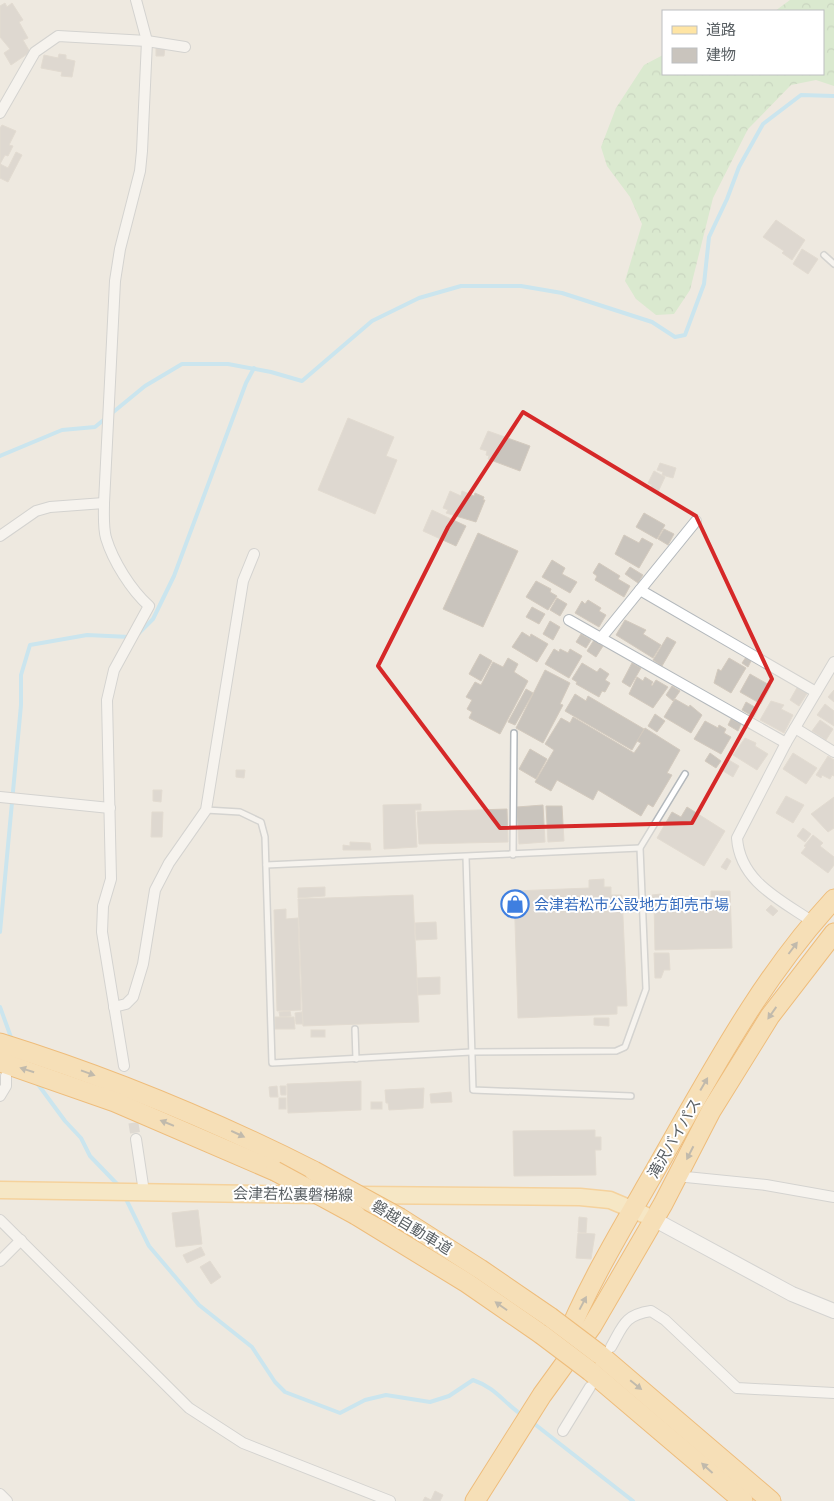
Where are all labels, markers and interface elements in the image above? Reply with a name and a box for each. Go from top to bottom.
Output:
legend [662,10,824,75]
text: 道路 [706,20,736,39]
text: 建物 [706,45,736,64]
shop icon: 会津若松市公設地方卸売市場 [500,889,530,919]
place label: 会津若松市公設地方卸売市場 [534,895,729,914]
one-way arrow [788,941,798,955]
one-way arrow [767,1006,777,1020]
one-way arrow [19,1066,34,1074]
one-way arrow [80,1069,95,1077]
one-way arrow [700,1078,709,1091]
street label: 滝沢バイパス [643,1094,705,1182]
one-way arrow [159,1119,174,1127]
one-way arrow [231,1130,245,1138]
one-way arrow [686,1146,694,1160]
street label: 会津若松裏磐梯線 [233,1183,353,1205]
street label: 磐越自動車道 [369,1196,455,1258]
one-way arrow [579,1295,587,1310]
one-way arrow [494,1301,507,1311]
one-way arrow [630,1379,643,1390]
one-way arrow [700,1463,713,1474]

